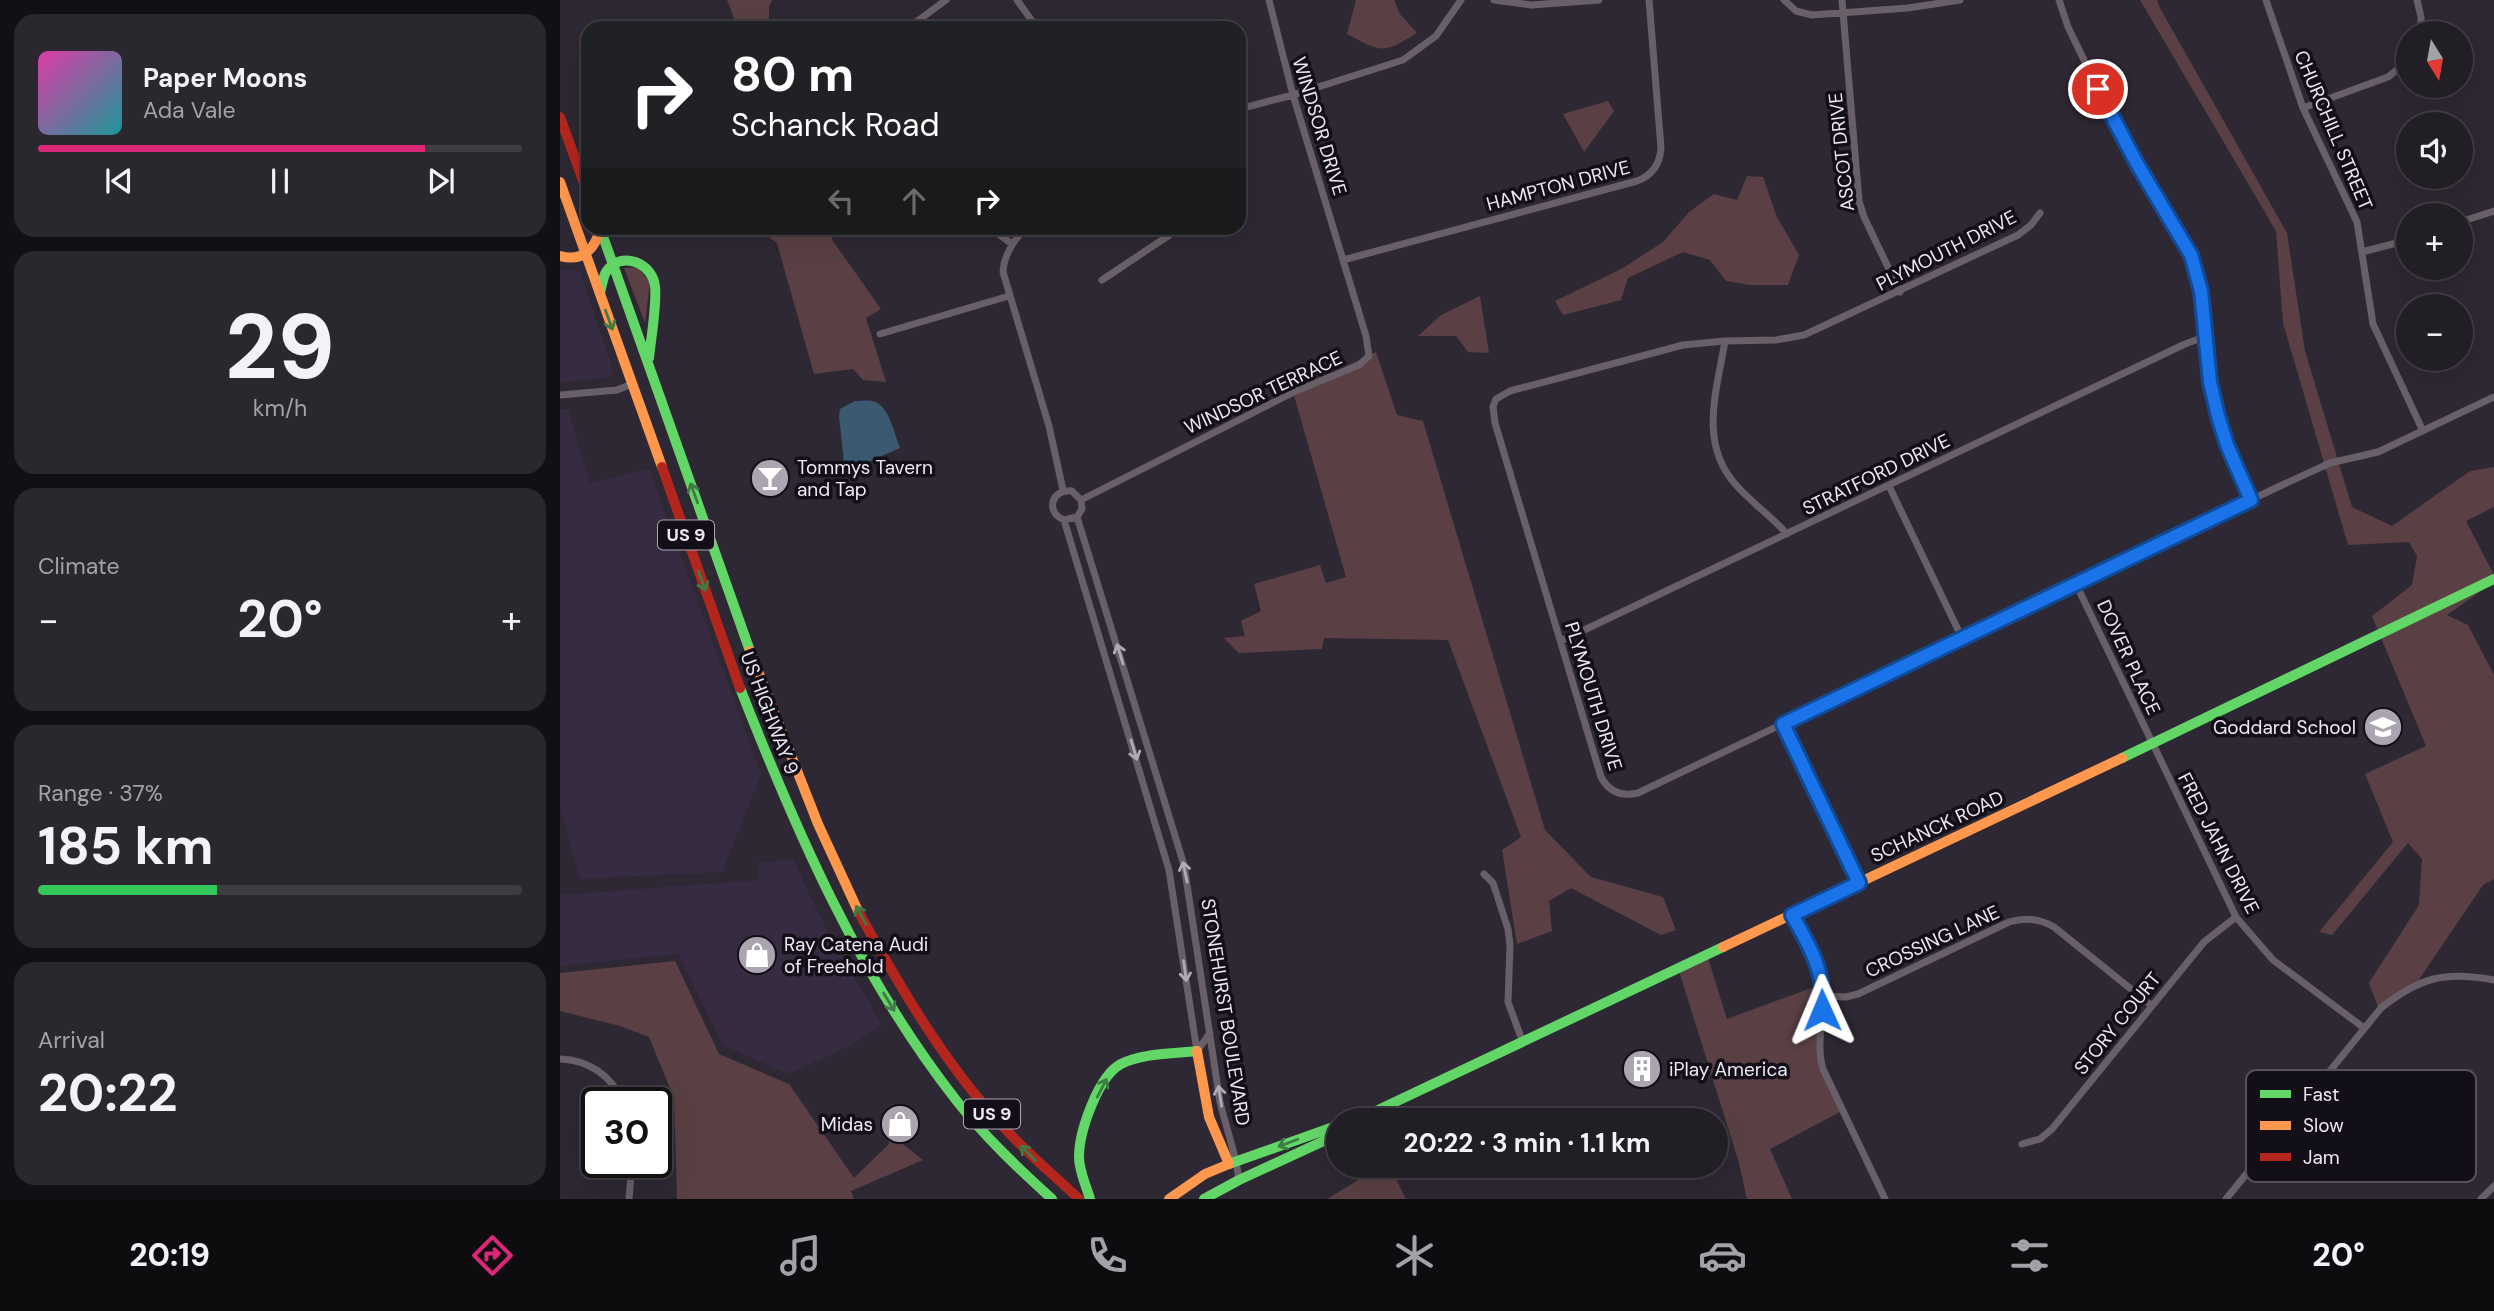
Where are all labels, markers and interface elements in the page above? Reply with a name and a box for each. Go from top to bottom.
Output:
north arrow [2396,21,2473,98]
map controls [2396,21,2473,371]
text: 80 m [731,42,854,106]
street label: CHURCHILL STREET [2289,47,2379,214]
icon: right [616,49,707,140]
street label: WINDSOR DRIVE [1287,54,1352,198]
pin [2068,59,2128,119]
text: Paper Moons [143,61,307,95]
icon: arrive [2079,70,2117,108]
street label: ASCOT DRIVE [1823,91,1860,213]
text: Ada Vale [143,95,236,125]
text: Schanck Road [731,104,939,146]
button: sound [2396,112,2473,189]
street label: HAMPTON DRIVE [1484,154,1633,217]
icon: previous [100,162,138,200]
icon: pause [261,162,299,200]
icon: next [422,162,460,200]
icon: left [822,182,860,220]
icon: ahead [895,182,933,220]
icon: right [968,182,1006,220]
button: + [2396,203,2473,280]
street label: PLYMOUTH DRIVE [1872,204,2021,297]
text: 29 [225,288,335,406]
button: − [2396,294,2473,371]
one-way arrow [604,309,616,331]
street label: WINDSOR TERRACE [1180,345,1346,440]
text: km/h [253,393,307,423]
street label: STRATFORD DRIVE [1798,428,1954,521]
place label: Tommys Tavern and Tap [797,455,933,502]
bar icon: Tommys Tavern and Tap [749,457,791,499]
one-way arrow [687,483,699,505]
road number: US 9 [658,520,714,550]
text: Climate [38,551,120,581]
one-way arrow [697,569,709,591]
text: 20° [237,585,323,653]
text: − [38,595,59,645]
text: + [501,595,522,645]
street label: DOVER PLACE [2091,596,2166,719]
street label: PLYMOUTH DRIVE [1559,619,1628,774]
one-way arrow [1113,643,1125,665]
street label: US HIGHWAY 9 [735,648,804,778]
school or university icon: Goddard School [2362,706,2404,748]
place label: Goddard School [2213,715,2356,740]
one-way arrow [1128,739,1141,761]
street label: FRED JAHN DRIVE [2172,768,2265,918]
text: Range · 37% [38,778,163,808]
street label: SCHANCK ROAD [1867,785,2008,868]
text: 185 km [38,812,213,880]
one-way arrow [1177,861,1191,884]
street label: STONEHURST BOULEVARD [1195,897,1256,1127]
street label: CROSSING LANE [1861,899,2003,983]
one-way arrow [854,905,867,926]
place label: Ray Catena Audi of Freehold [784,932,928,979]
shop icon: Ray Catena Audi of Freehold [736,934,778,976]
one-way arrow [1179,959,1192,982]
street label: STORY COURT [2068,967,2167,1080]
position arrow [1785,973,1859,1047]
one-way arrow [883,992,897,1012]
text: Arrival [38,1025,105,1055]
building icon: iPlay America [1621,1048,1663,1090]
place label: iPlay America [1669,1057,1788,1082]
text: 20:22 [38,1059,178,1127]
legend [2246,1070,2476,1182]
one-way arrow [1095,1078,1109,1098]
text: Fast [2303,1082,2339,1107]
one-way arrow [1213,1085,1226,1108]
speed limit sign: 30 [581,1087,672,1178]
road number: US 9 [964,1100,1020,1128]
shop icon: Midas [879,1103,921,1145]
place label: Midas [821,1112,873,1137]
text: Slow [2303,1113,2344,1138]
text: 20:22 · 3 min · 1.1 km [1404,1126,1651,1160]
one-way arrow [1277,1138,1299,1151]
one-way arrow [1020,1145,1037,1162]
text: Jam [2303,1145,2340,1170]
icon: directions [468,1231,517,1280]
icon: music [776,1231,825,1280]
icon: phone [1083,1231,1132,1280]
icon: climate [1390,1231,1439,1280]
icon: car [1698,1231,1747,1280]
icon: filters [2005,1231,2054,1280]
text: 20:19 [129,1234,210,1276]
text: 20° [2312,1234,2365,1276]

